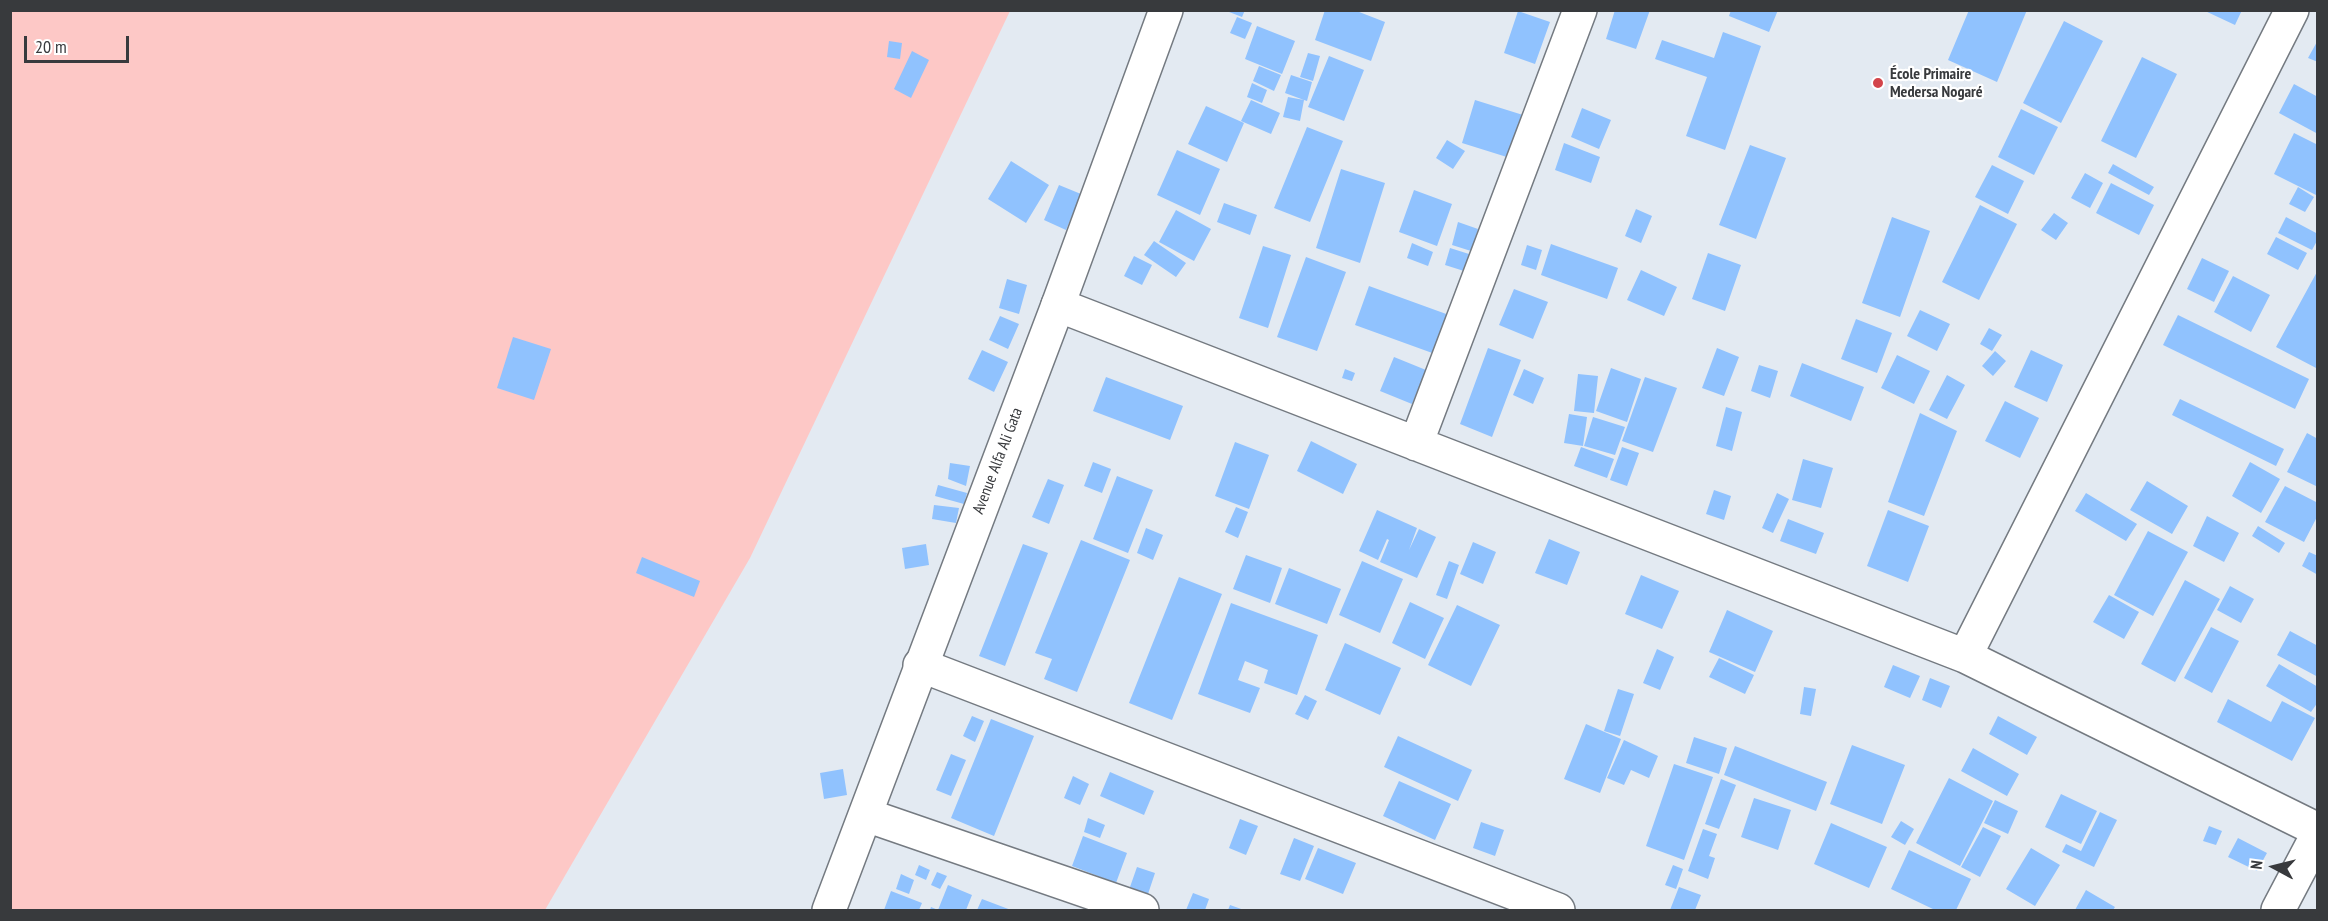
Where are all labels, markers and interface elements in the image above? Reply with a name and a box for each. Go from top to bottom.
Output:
scale bar [27,24,132,62]
text: 20 m [35,35,67,58]
place label: École Primaire Medersa Nogaré [1890,64,1983,102]
marker: École Primaire Medersa Nogaré [1871,76,1885,90]
street label: Avenue Alfa Ali Gata [969,405,1027,517]
north arrow [2244,837,2304,897]
text: N [2246,859,2267,870]

